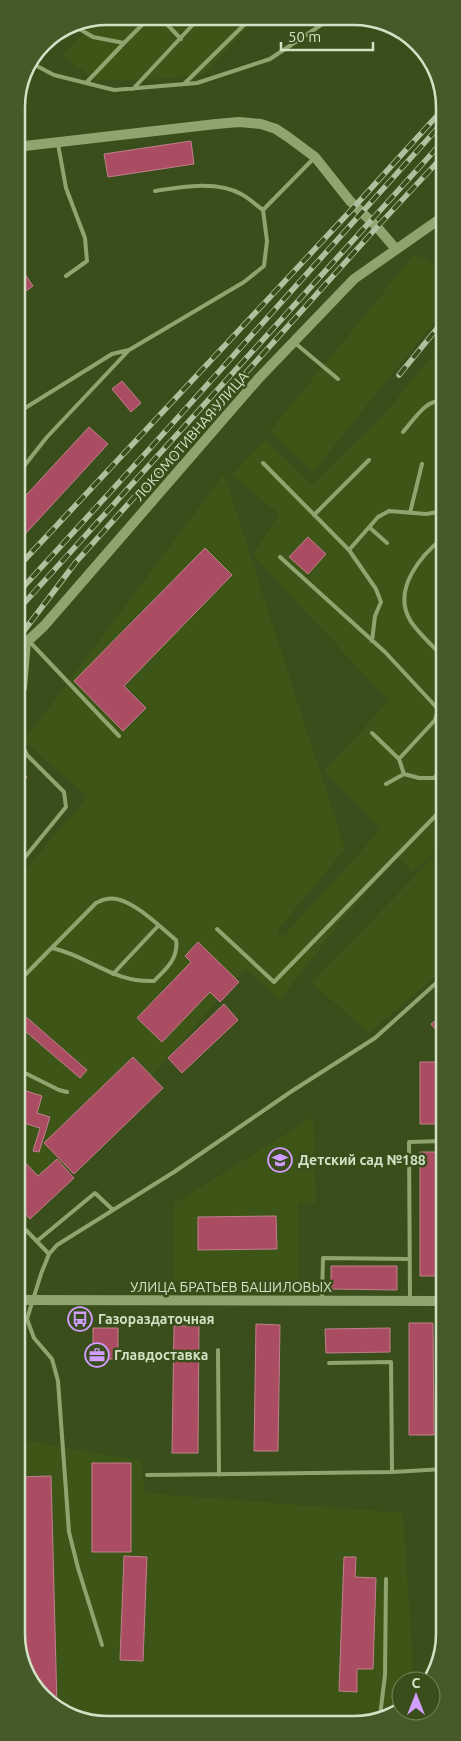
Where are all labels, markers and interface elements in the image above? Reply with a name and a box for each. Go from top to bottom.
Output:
scale bar [281,20,374,52]
text: 50 m [288,28,321,45]
street label: ЛОКОМОТИВНАЯ УЛИЦА [130,368,252,504]
school or university icon: Детский сад №188 [267,1147,293,1173]
place label: Детский сад №188 [298,1152,426,1168]
street label: УЛИЦА БРАТЬЕВ БАШИЛОВЫХ [130,1279,332,1295]
bus stop icon: Газораздаточная [67,1306,93,1332]
place label: Газораздаточная [98,1311,215,1327]
office icon: Главдоставка [84,1342,110,1368]
place label: Главдоставка [114,1347,208,1363]
north arrow [391,1671,441,1721]
text: С [412,1675,421,1691]

